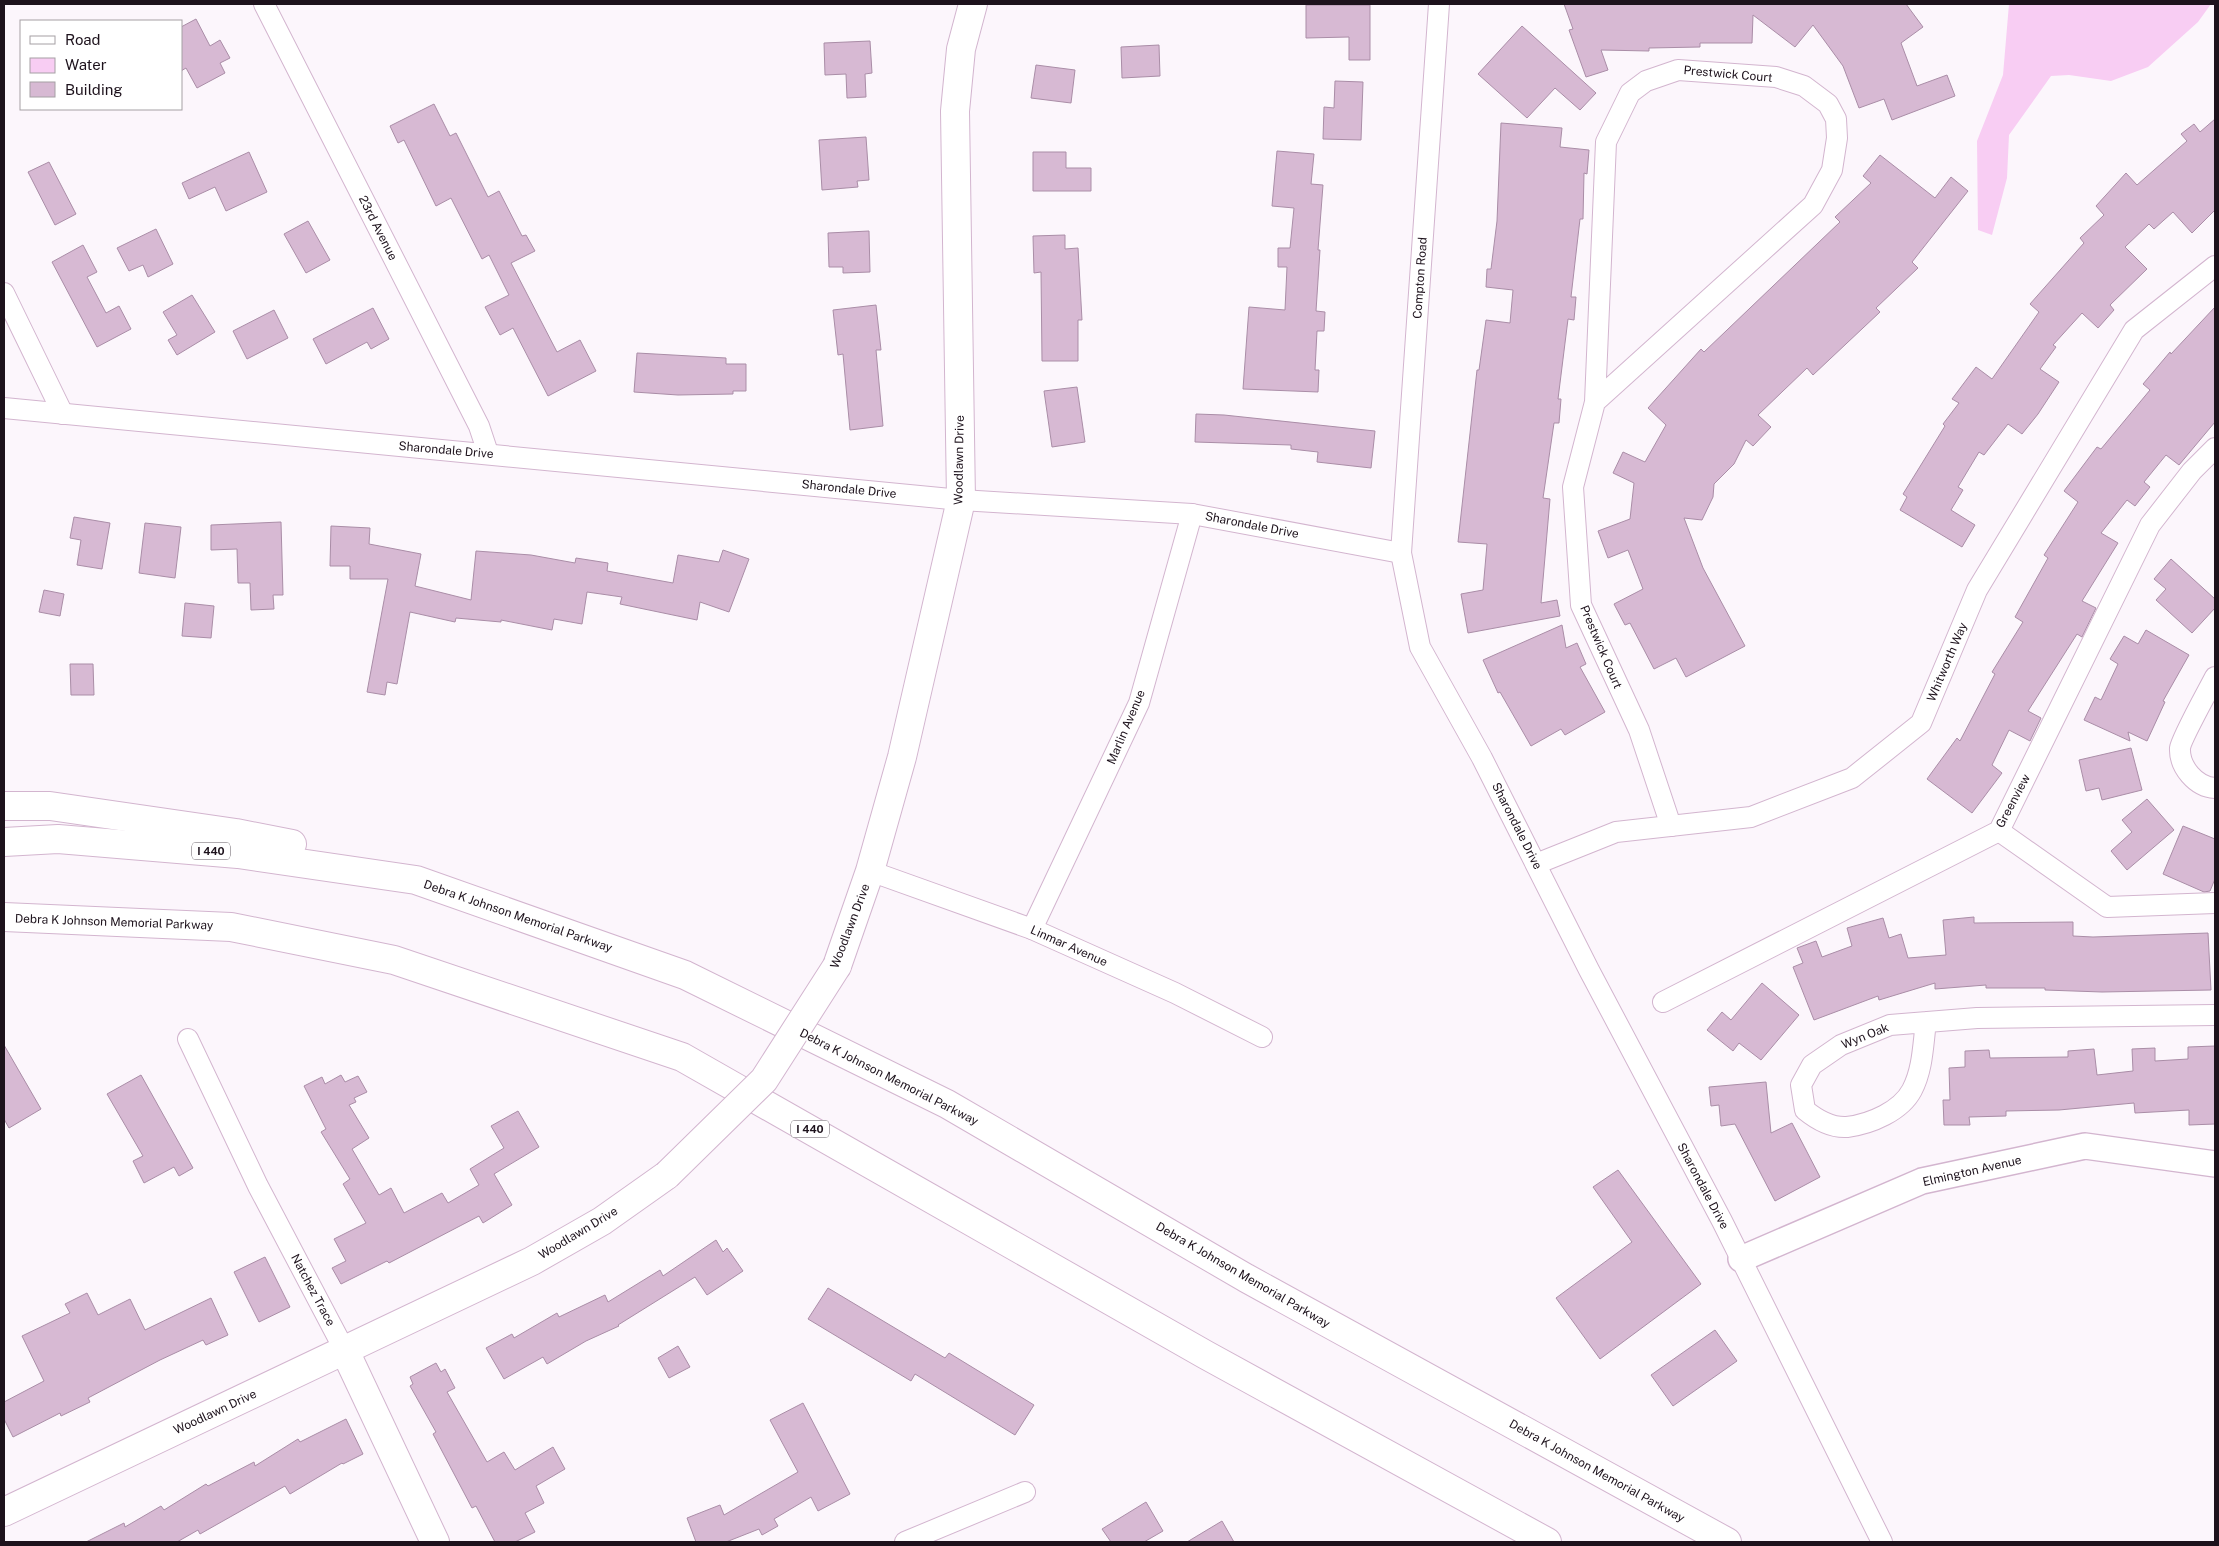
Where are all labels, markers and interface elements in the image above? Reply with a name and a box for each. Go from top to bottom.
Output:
legend [20,20,182,110]
text: Road [65,31,101,48]
text: Water [65,56,107,73]
street label: Prestwick Court [1683,63,1773,85]
text: Building [65,81,123,98]
street label: 23rd Avenue [356,193,400,263]
street label: Compton Road [1410,237,1430,319]
street label: Woodlawn Drive [951,415,967,505]
street label: Sharondale Drive [398,439,494,461]
street label: Sharondale Drive [801,477,897,501]
street label: Sharondale Drive [1204,509,1300,541]
street label: Prestwick Court [1577,603,1625,691]
street label: Whitworth Way [1924,620,1970,704]
street label: Marlin Avenue [1104,687,1148,766]
street label: Greenview [1993,771,2033,830]
street label: Sharondale Drive [1489,780,1545,872]
road number: I 440 [192,842,230,859]
street label: Debra K Johnson Memorial Parkway [422,877,615,955]
street label: Woodlawn Drive [827,881,873,970]
street label: Debra K Johnson Memorial Parkway [15,912,214,932]
street label: Linmar Avenue [1028,923,1110,969]
street label: Wyn Oak [1839,1020,1891,1052]
street label: Debra K Johnson Memorial Parkway [797,1026,981,1129]
road number: I 440 [791,1120,829,1138]
street label: Sharondale Drive [1674,1141,1732,1232]
street label: Elmington Avenue [1921,1153,2023,1189]
street label: Woodlawn Drive [536,1204,620,1262]
street label: Debra K Johnson Memorial Parkway [1154,1219,1333,1331]
street label: Natchez Trace [288,1252,338,1329]
street label: Woodlawn Drive [171,1387,259,1437]
street label: Debra K Johnson Memorial Parkway [1507,1417,1688,1526]

